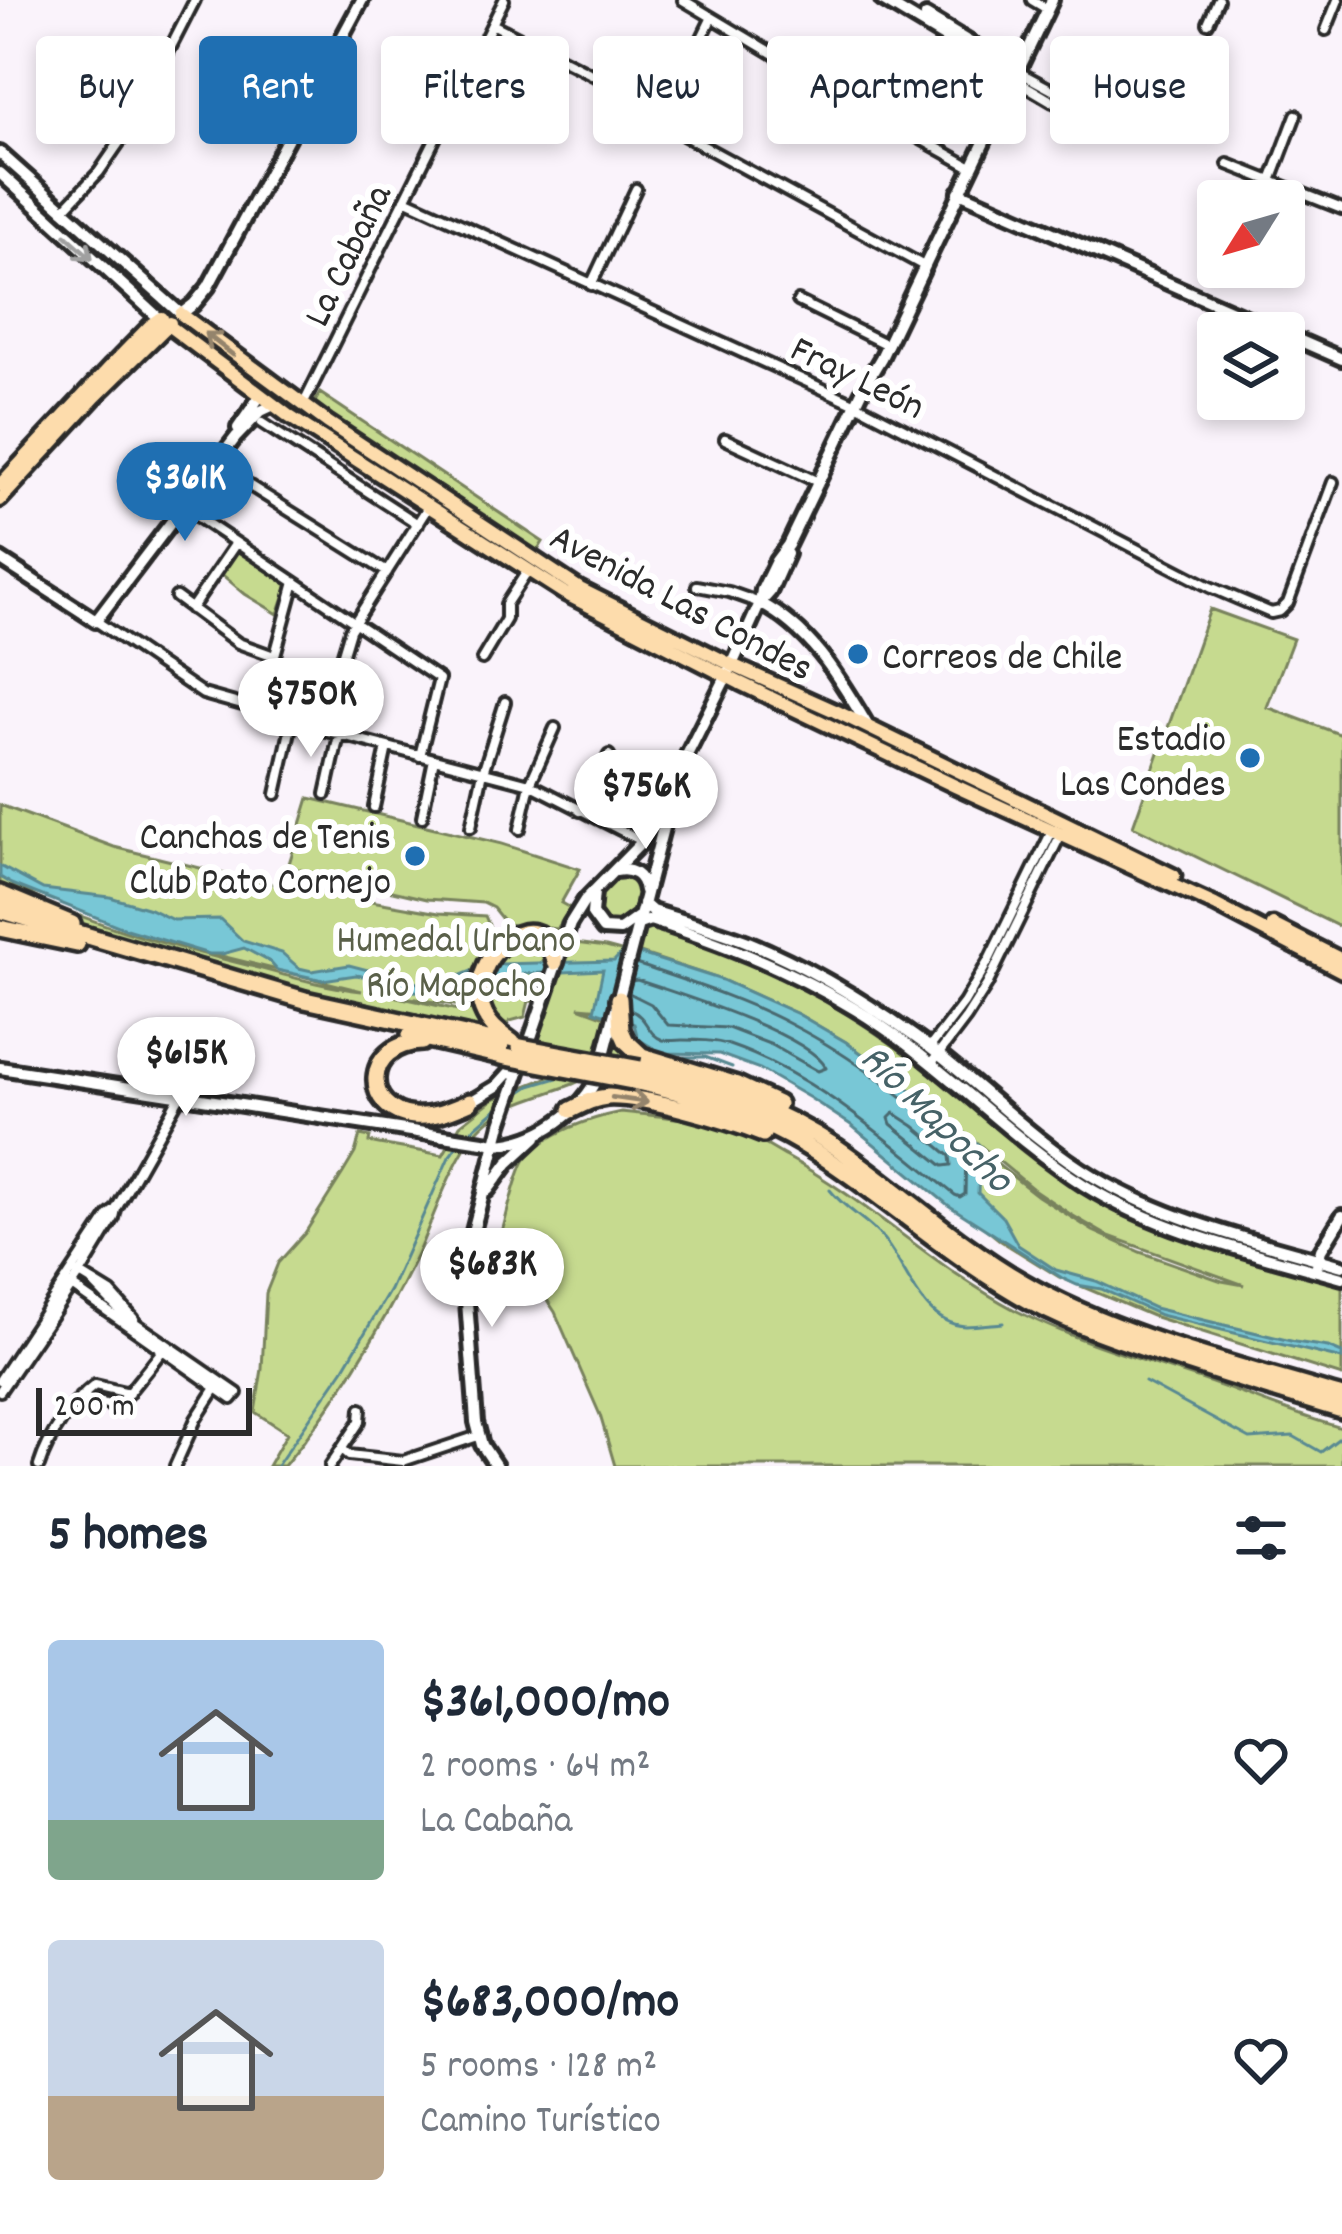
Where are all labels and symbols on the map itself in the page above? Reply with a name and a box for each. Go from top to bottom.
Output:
street label: La Cabaña [293,176,409,337]
north arrow [1197,180,1305,288]
one-way arrow [64,233,94,260]
street label: Fray León [780,325,933,437]
one-way arrow [203,332,236,357]
pin: $361K [101,442,269,544]
street label: Avenida Las Condes [538,513,822,698]
place label: Correos de Chile [882,633,1123,688]
marker: Correos de Chile [845,641,871,667]
pin: $750K [227,658,395,760]
place label: Estadio Las Condes [1060,715,1226,815]
marker: Estadio Las Condes [1237,745,1263,771]
pin: $756K [562,750,730,852]
place label: Canchas de Tenis Club Pato Cornejo [129,813,391,913]
marker: Canchas de Tenis Club Pato Cornejo [402,843,428,869]
park label: Humedal Urbano Río Mapocho [336,916,576,1016]
pin: $615K [102,1017,270,1119]
water label: Río Mapocho [844,1032,1026,1211]
one-way arrow [610,1089,649,1112]
pin: $683K [408,1228,576,1330]
scale bar [36,1382,252,1435]

